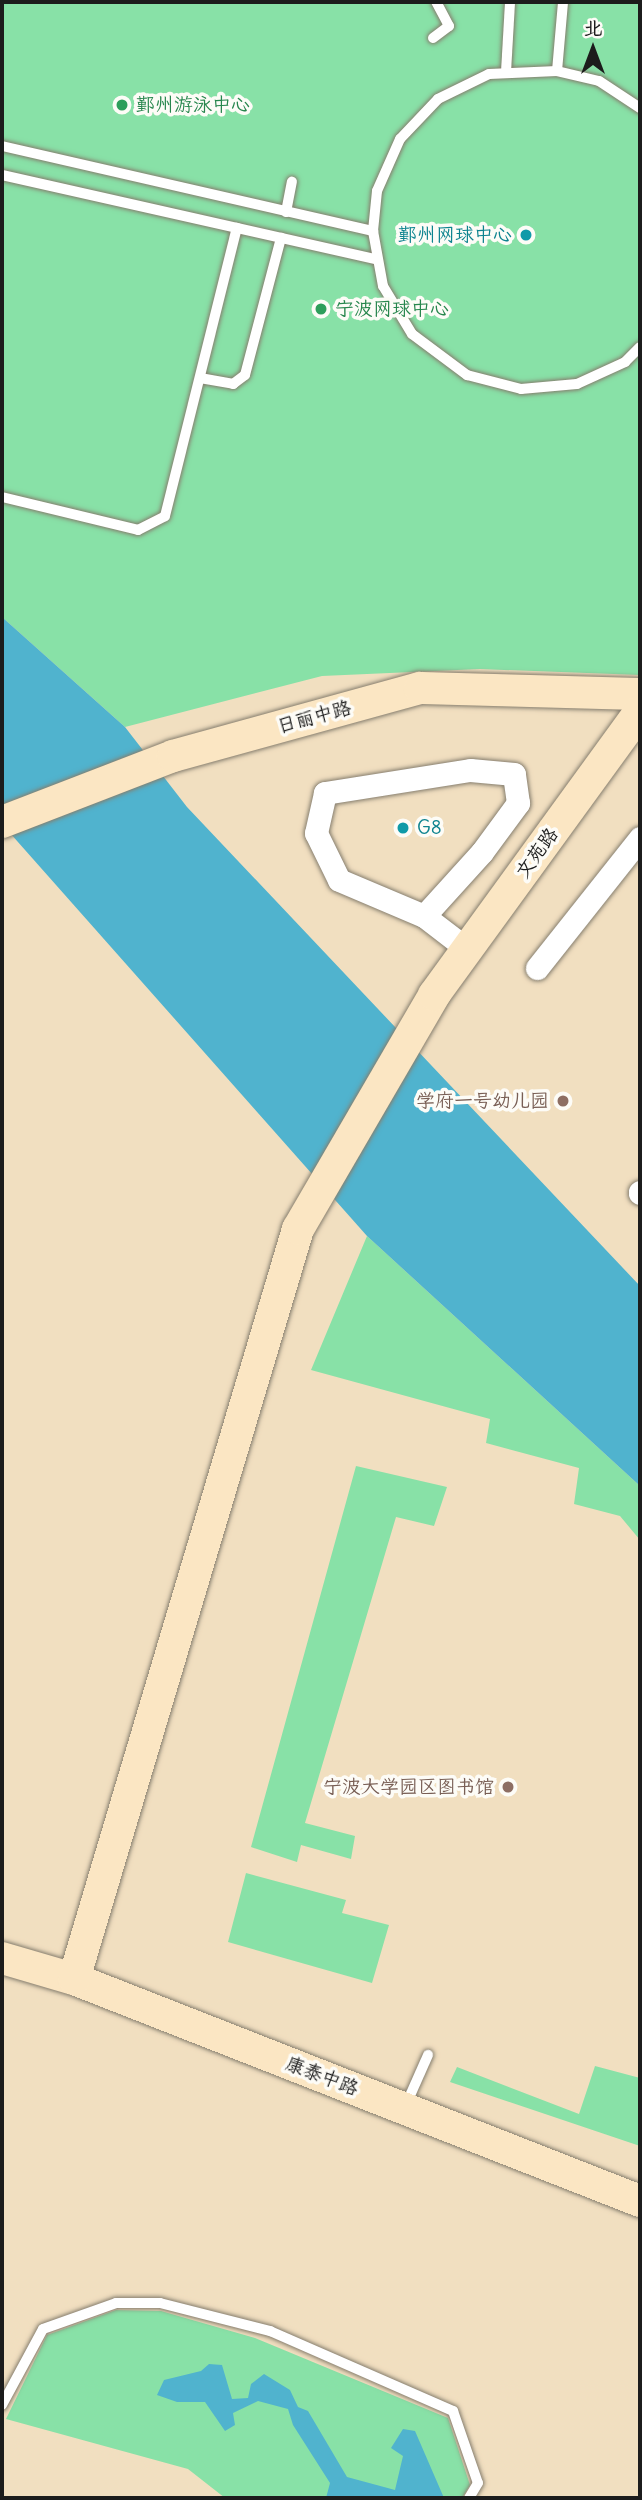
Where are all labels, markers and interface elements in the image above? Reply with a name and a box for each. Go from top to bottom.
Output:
north arrow [558,14,628,84]
text: 北 [583,16,603,40]
place label: 鄞州游泳中心 [136,94,250,116]
marker: 鄞州游泳中心 [114,97,130,113]
place label: 鄞州网球中心 [398,224,512,246]
marker: 鄞州网球中心 [518,227,534,243]
place label: 宁波网球中心 [335,298,449,320]
marker: 宁波网球中心 [313,301,329,317]
street label: 日丽中路 [274,696,354,738]
place label: G8 [417,817,442,839]
marker: G8 [395,820,411,836]
street label: 文苑路 [511,823,563,883]
place label: 学府一号幼儿园 [416,1090,549,1112]
marker: 学府一号幼儿园 [555,1093,571,1109]
place label: 宁波大学园区图书馆 [323,1776,494,1798]
marker: 宁波大学园区图书馆 [500,1779,516,1795]
street label: 康泰中路 [282,2052,362,2100]

